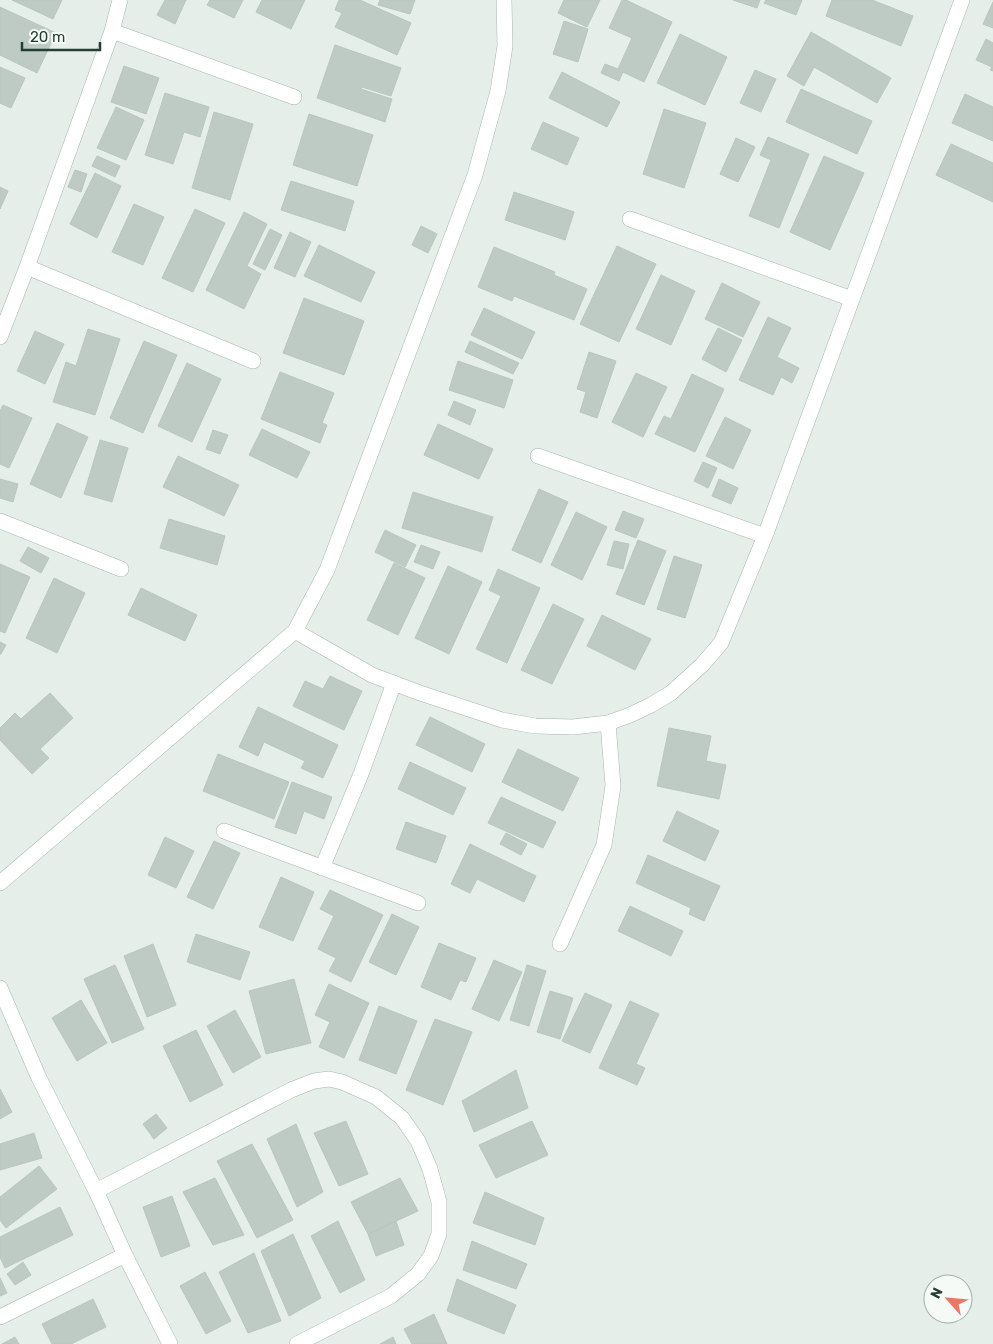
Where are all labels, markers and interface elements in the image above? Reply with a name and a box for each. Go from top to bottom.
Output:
scale bar [22,20,100,52]
text: 20 m [30,28,65,46]
north arrow [923,1274,973,1324]
text: N [927,1285,947,1302]

